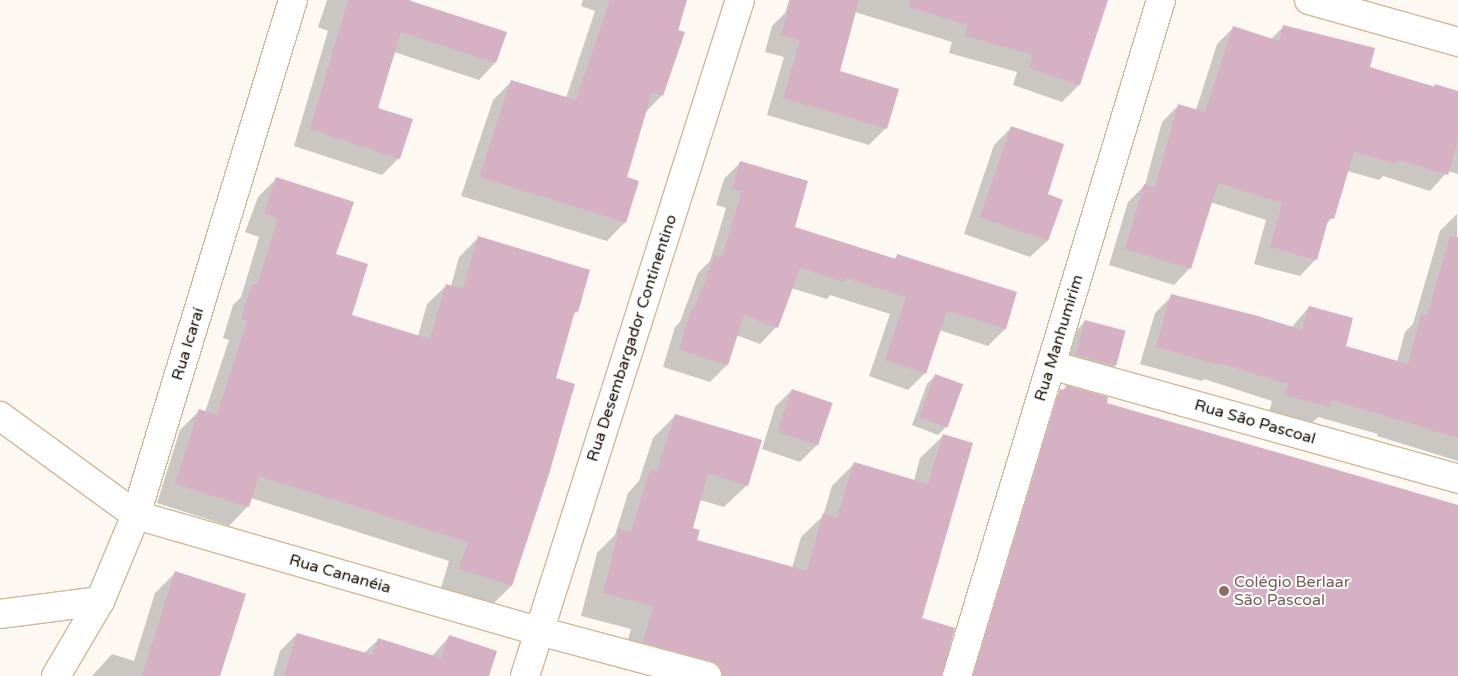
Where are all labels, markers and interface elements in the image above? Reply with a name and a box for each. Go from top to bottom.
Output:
street label: Rua Desembargador Continentino [583,212,681,464]
street label: Rua Manhumirim [1031,272,1087,404]
street label: Rua Icaraí [168,305,208,383]
street label: Rua São Pascoal [1192,396,1318,448]
street label: Rua Cananéia [287,550,393,598]
place label: Colégio Berlaar São Pascoal [1234,572,1350,610]
marker: Colégio Berlaar São Pascoal [1218,585,1230,597]

